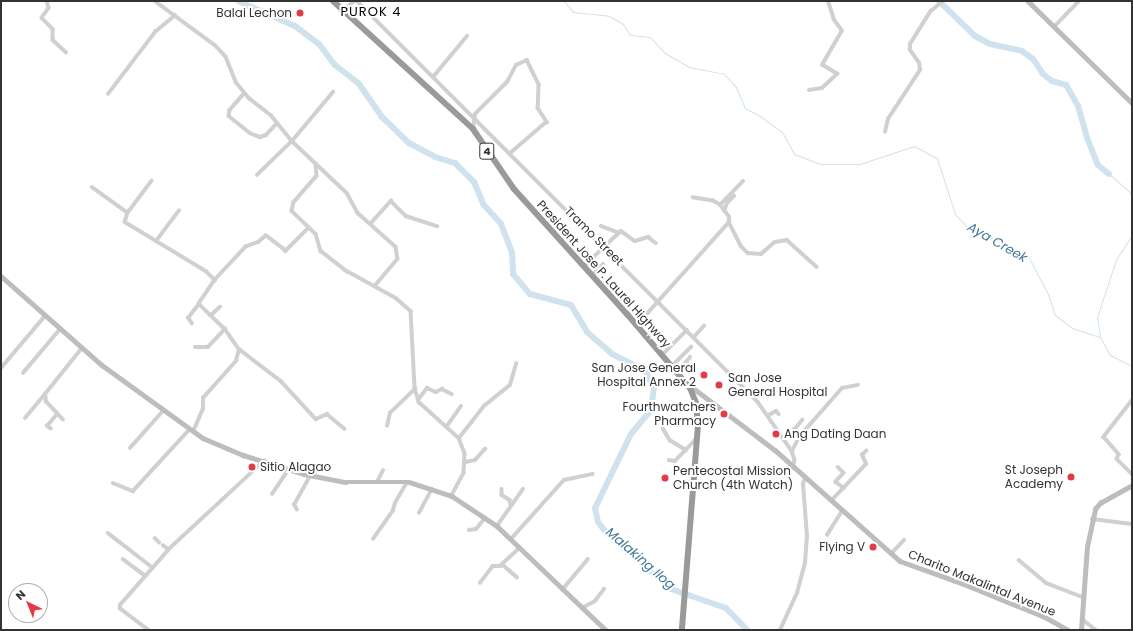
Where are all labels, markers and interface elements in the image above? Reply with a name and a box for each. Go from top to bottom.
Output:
district label: PUROK 4 [341,4,401,20]
place label: Balai Lechon [216,6,292,20]
marker: Balai Lechon [295,8,305,18]
road number: 4 [479,142,495,160]
street label: President Jose P. Laurel Highway [534,197,674,351]
street label: Tramo Street [562,204,626,268]
water label: Aya Creek [964,220,1030,266]
place label: San Jose General Hospital Annex 2 [592,361,696,389]
marker: San Jose General Hospital Annex 2 [699,370,709,380]
place label: San Jose General Hospital [728,371,827,399]
marker: San Jose General Hospital [713,379,725,391]
place label: Fourthwatchers Pharmacy [623,400,716,428]
marker: Fourthwatchers Pharmacy [719,409,729,419]
place label: Ang Dating Daan [784,427,886,441]
marker: Ang Dating Daan [771,429,781,439]
place label: Sitio Alagao [260,460,331,474]
marker: Sitio Alagao [247,462,257,472]
place label: St Joseph Academy [1005,463,1063,491]
place label: Pentecostal Mission Church (4th Watch) [673,464,793,492]
marker: St Joseph Academy [1066,472,1076,482]
marker: Pentecostal Mission Church (4th Watch) [660,473,670,483]
water label: Malaking Ilog [602,525,678,593]
place label: Flying V [819,540,865,554]
marker: Flying V [868,542,878,552]
street label: Charito Makalintal Avenue [906,547,1058,619]
north arrow [8,583,48,623]
text: N [12,586,29,604]

